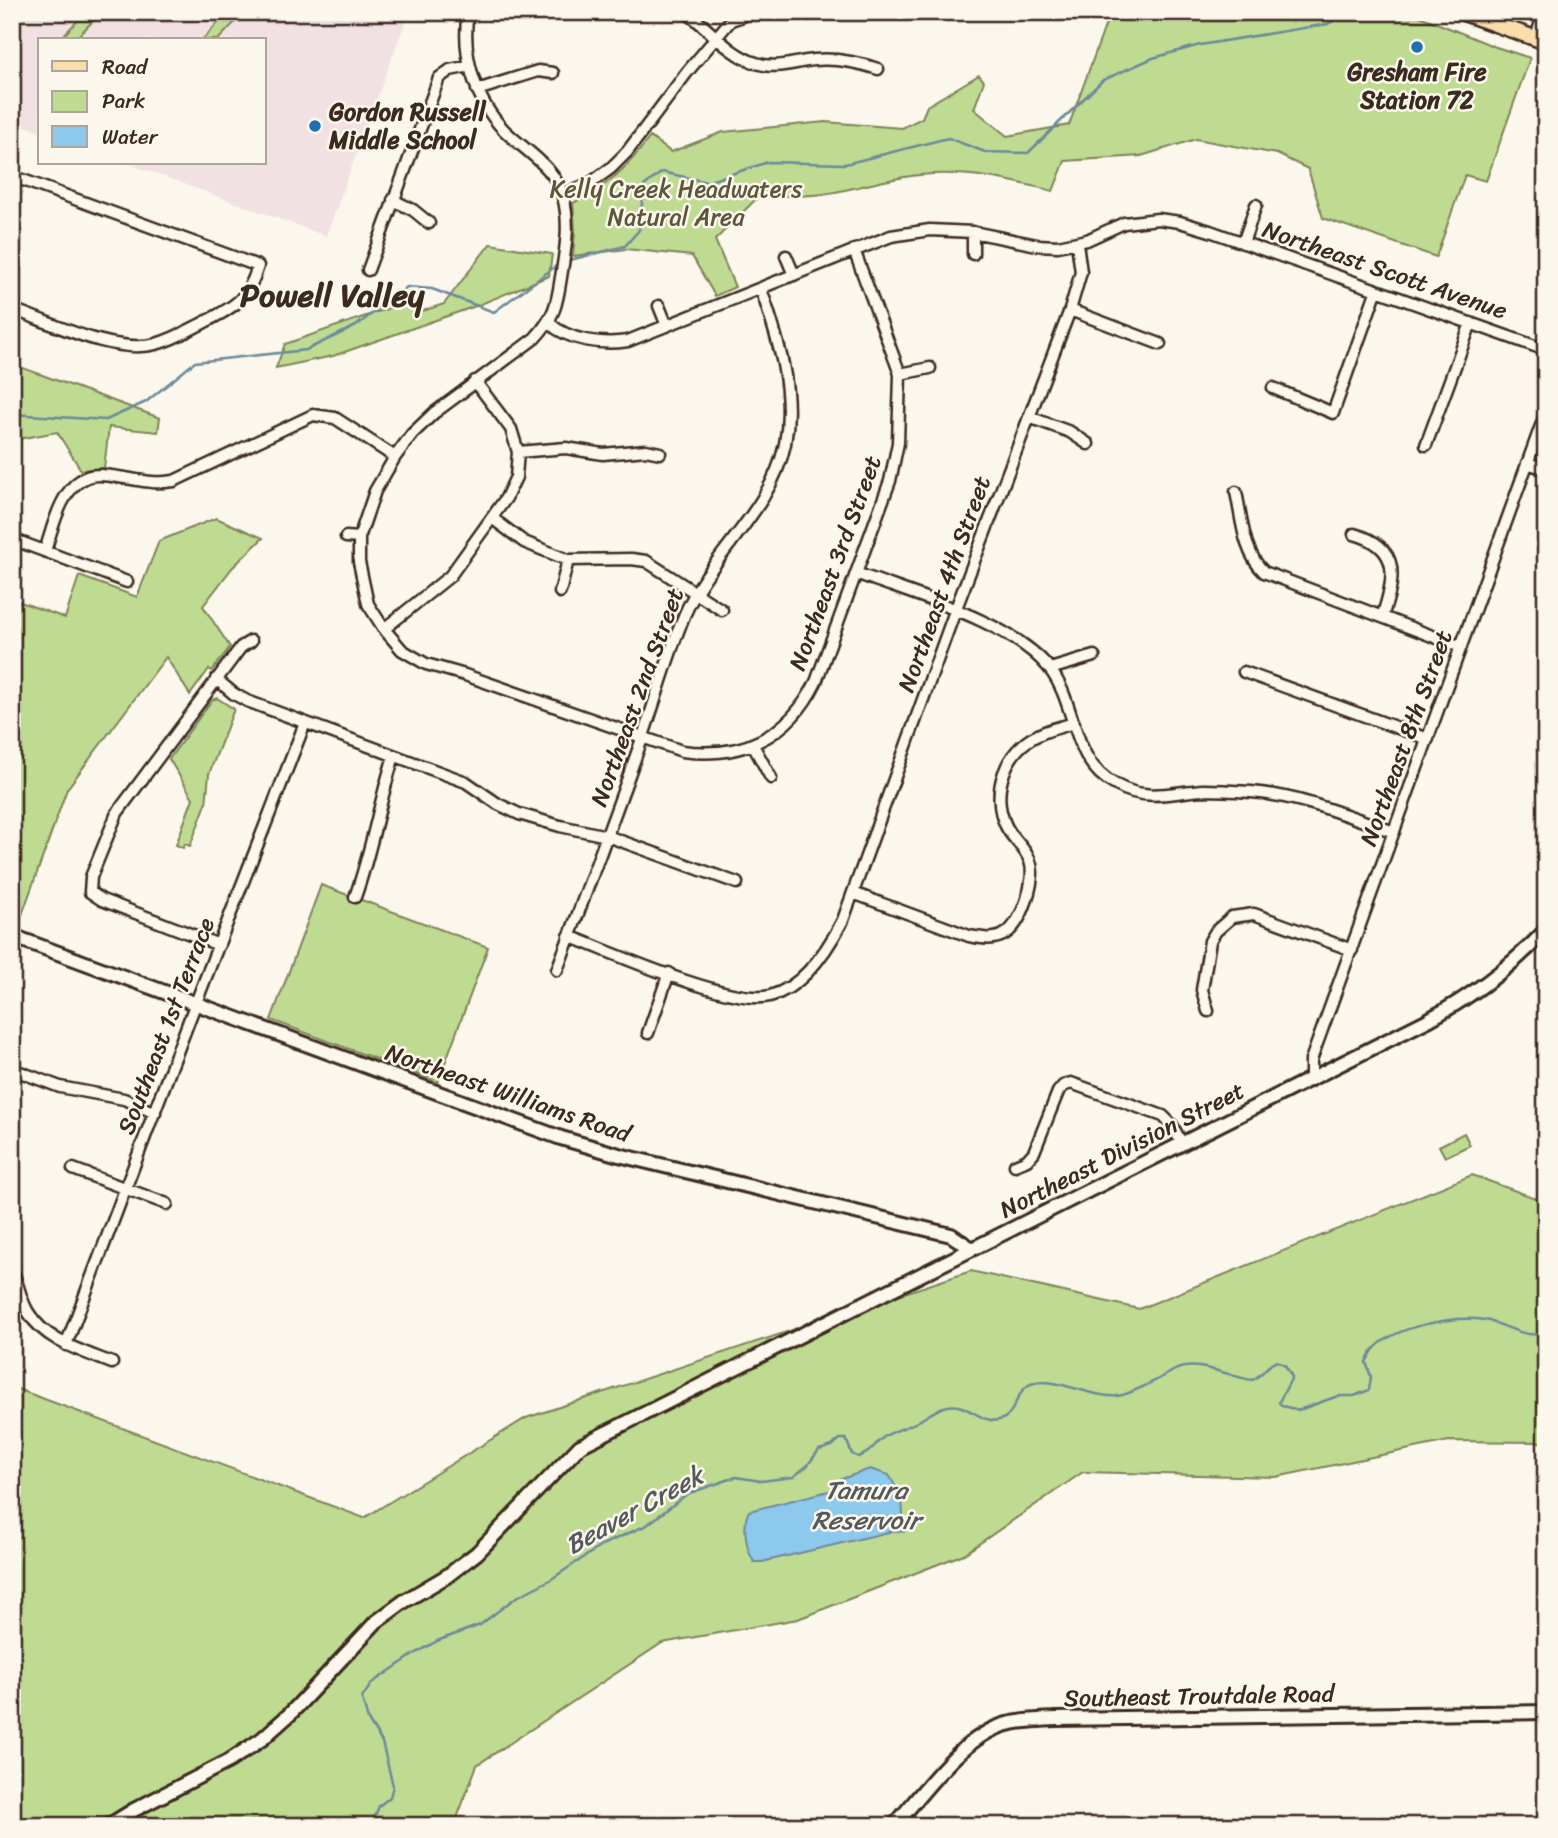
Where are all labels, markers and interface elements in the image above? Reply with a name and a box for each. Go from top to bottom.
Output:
legend [38,38,266,164]
marker: Gresham Fire Station 72 [1409,39,1425,55]
text: Road [102,48,149,86]
place label: Gresham Fire Station 72 [1347,51,1487,121]
text: Park [102,82,145,120]
place label: Gordon Russell Middle School [328,91,487,161]
text: Water [102,118,159,156]
marker: Gordon Russell Middle School [307,118,323,134]
park label: Kelly Creek Headwaters Natural Area [550,168,803,238]
street label: Northeast Scott Avenue [1257,208,1513,332]
district label: Powell Valley [240,267,425,324]
street label: Northeast 3rd Street [777,449,893,677]
street label: Northeast 4th Street [885,470,1003,698]
street label: Northeast 2nd Street [578,582,696,812]
street label: Northeast 8th Street [1347,624,1465,852]
street label: Southeast 1st Terrace [105,911,227,1141]
street label: Northeast Williams Road [380,1031,639,1156]
street label: Northeast Division Street [992,1070,1252,1230]
water label: Beaver Creek [556,1451,715,1567]
water label: Tamura Reservoir [812,1467,924,1543]
street label: Southeast Troutdale Road [1063,1673,1336,1719]

